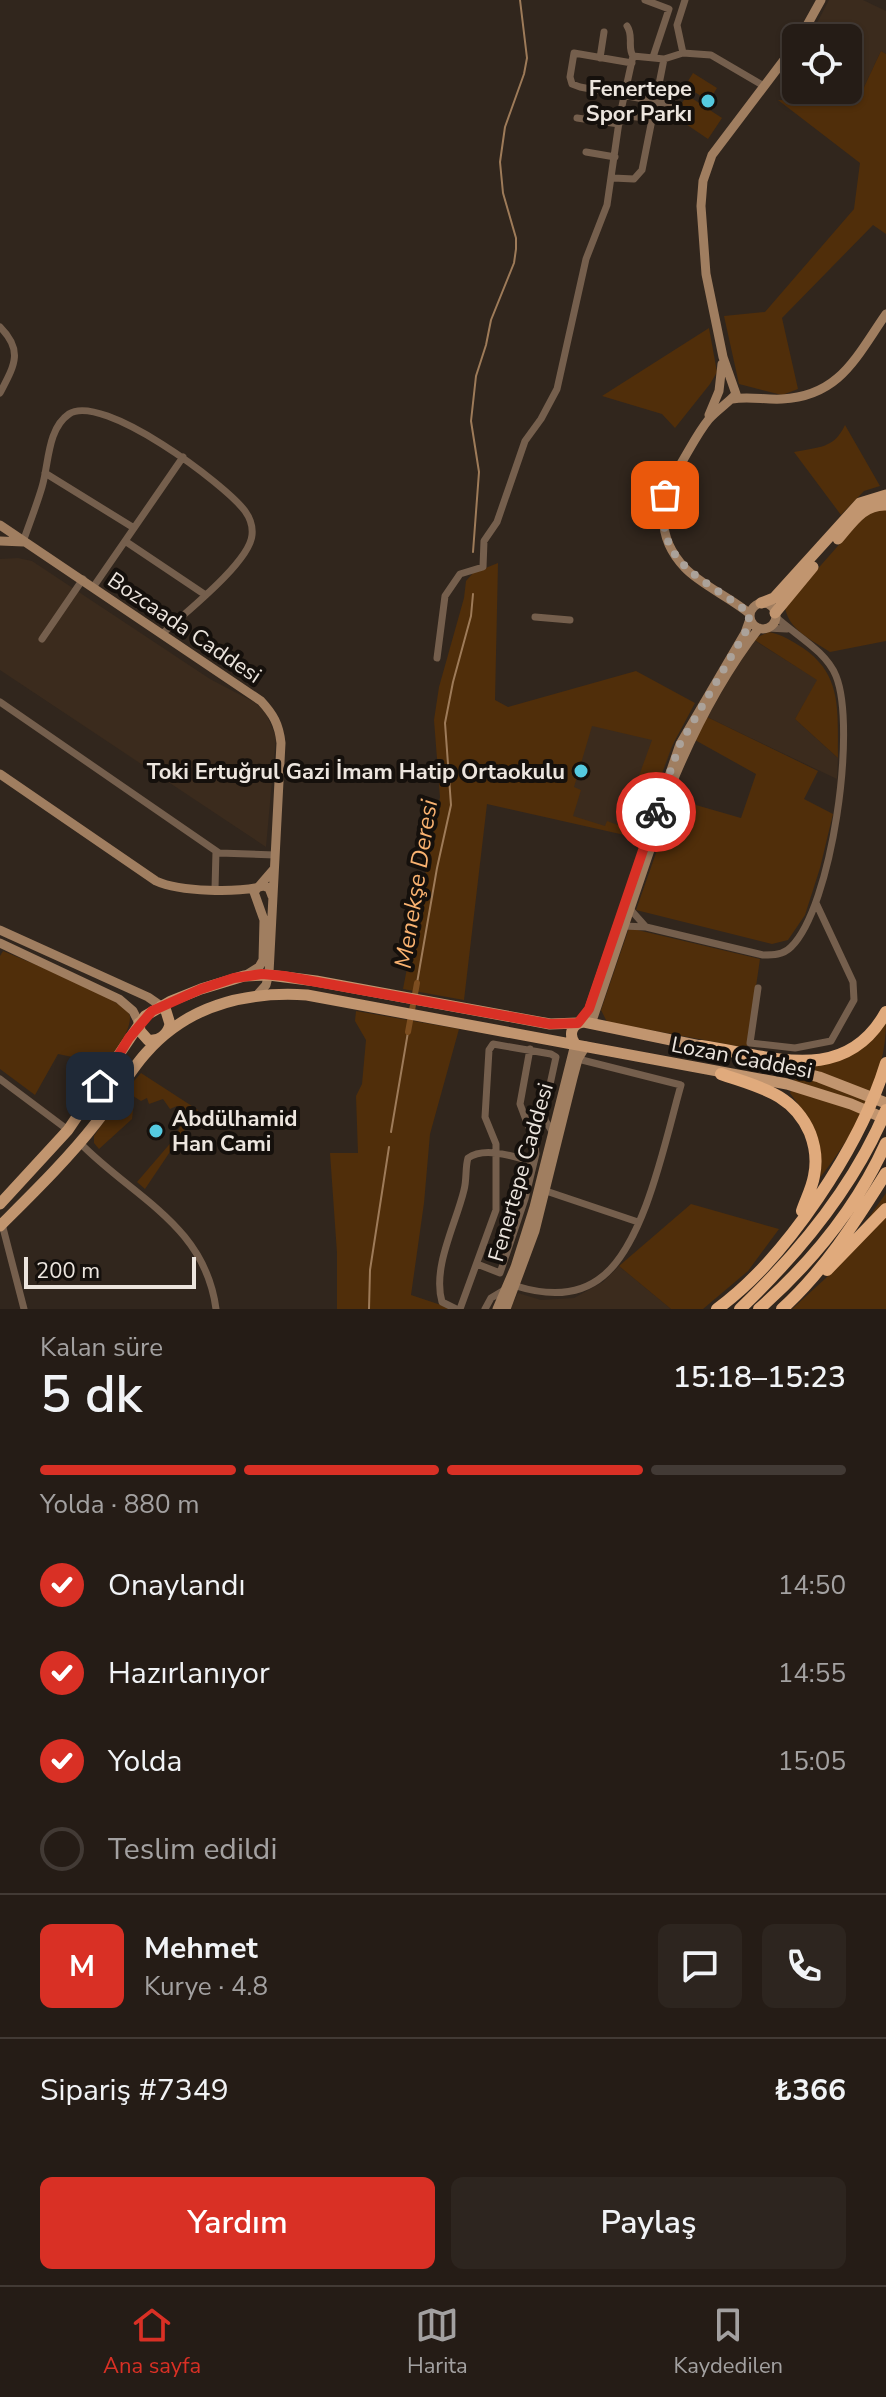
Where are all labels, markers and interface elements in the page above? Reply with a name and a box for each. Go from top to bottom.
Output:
map controls [782,24,862,104]
button: locate [782,24,862,104]
place label: Fenertepe Spor Parkı [586,74,692,129]
marker: Fenertepe Spor Parkı [699,92,717,110]
pin [631,461,699,529]
icon: bag [643,473,687,517]
street label: Bozcaada Caddesi [102,565,267,690]
place label: Toki Ertuğrul Gazi İmam Hatip Ortaokulu [147,757,565,787]
marker: Toki Ertuğrul Gazi İmam Hatip Ortaokulu [572,762,590,780]
courier [616,772,696,852]
icon: bike [634,790,678,834]
water label: Menekşe Deresi [387,797,445,971]
street label: Lozan Caddesi [669,1030,815,1086]
pin [66,1052,134,1120]
icon: home [78,1064,122,1108]
street label: Fenertepe Caddesi [481,1079,561,1265]
place label: Abdülhamid Han Cami [172,1104,298,1159]
marker: Abdülhamid Han Cami [147,1122,165,1140]
scale bar [24,1253,196,1289]
text: 200 m [36,1256,100,1286]
text: Kalan süre [40,1330,163,1365]
text: 15:18–15:23 [673,1357,846,1398]
text: 5 dk [40,1359,142,1430]
text: Yolda · 880 m [40,1487,199,1522]
icon: check [40,1563,84,1607]
text: Onaylandı [108,1565,246,1606]
text: 14:50 [778,1568,846,1603]
icon: check [40,1651,84,1695]
text: Hazırlanıyor [108,1653,270,1694]
text: 14:55 [778,1656,846,1691]
icon: check [40,1739,84,1783]
text: Yolda [108,1741,182,1782]
text: 15:05 [778,1744,846,1779]
text: Teslim edildi [108,1829,277,1870]
button: chat [658,1924,742,2008]
button: phone [762,1924,846,2008]
text: Mehmet [144,1928,258,1969]
text: M [69,1946,95,1987]
text: Kurye · 4.8 [144,1969,268,2004]
text: Sipariş #7349 [40,2070,229,2111]
text: ₺366 [774,2070,846,2111]
button: Yardım [40,2177,435,2269]
button: Paylaş [451,2177,846,2269]
tab: Ana sayfa [103,2303,201,2381]
tab: Harita [407,2303,468,2381]
tab: Kaydedilen [673,2303,783,2381]

